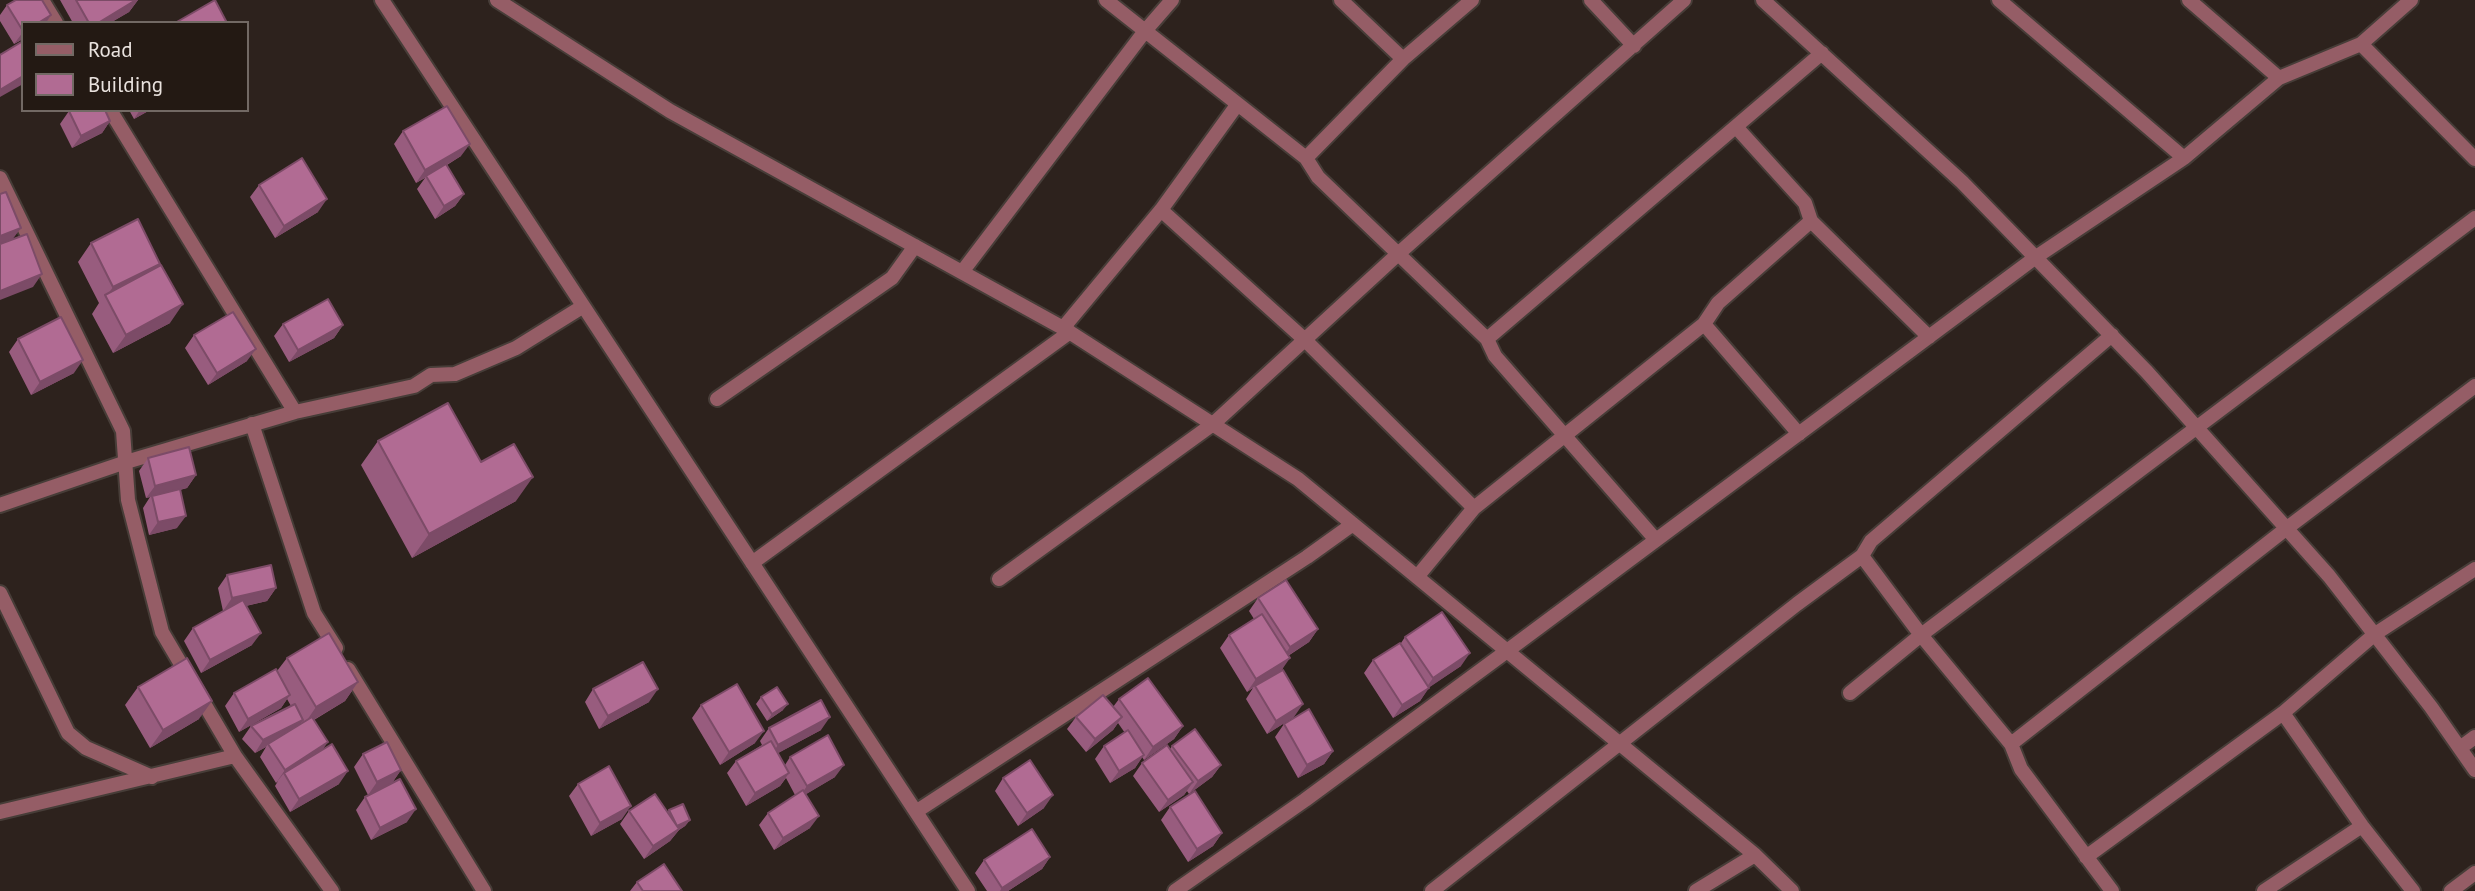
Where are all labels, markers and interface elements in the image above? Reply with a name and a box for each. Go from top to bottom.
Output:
legend [21,21,248,112]
text: Road [88,36,132,63]
text: Building [88,71,163,98]

